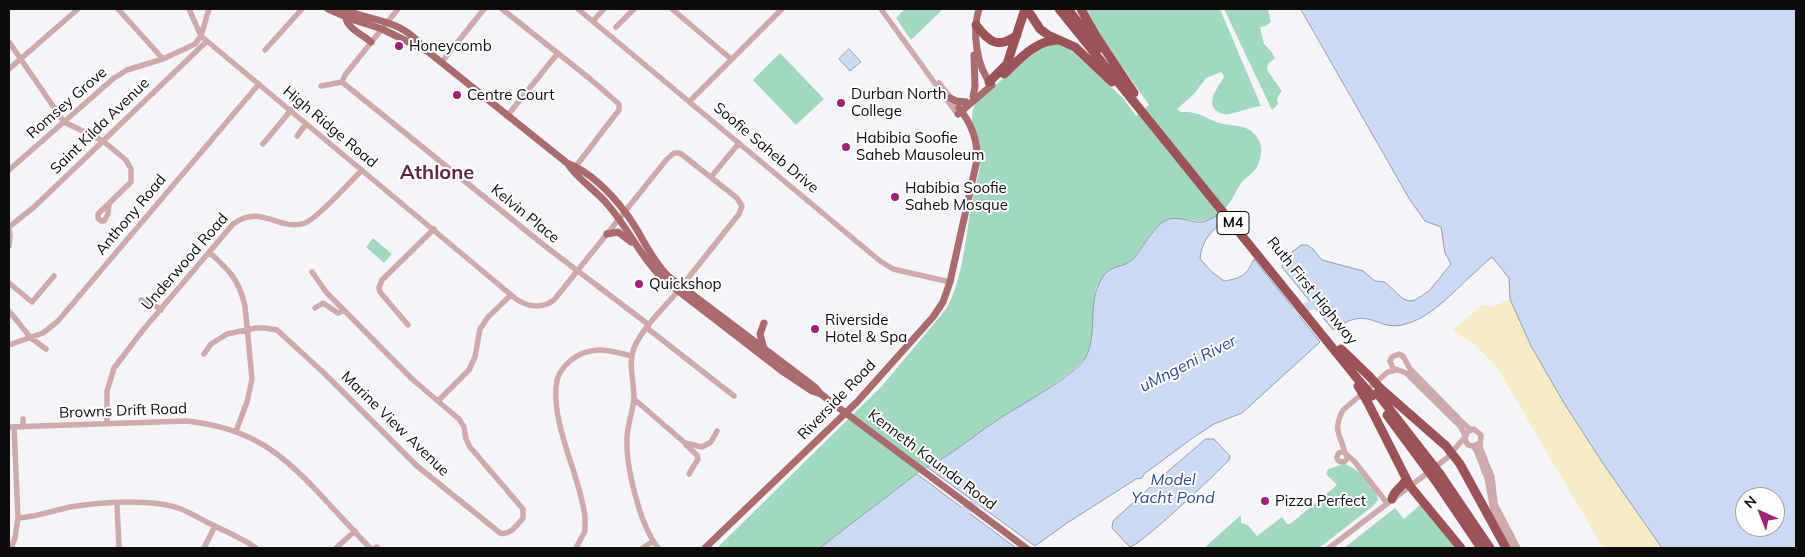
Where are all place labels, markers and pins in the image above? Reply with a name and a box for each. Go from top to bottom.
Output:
place label: Honeycomb [409,37,492,55]
marker: Honeycomb [393,40,405,52]
place label: Durban North College [851,85,947,120]
place label: Centre Court [467,86,554,104]
marker: Centre Court [451,89,463,101]
marker: Durban North College [835,97,847,109]
place label: Habibia Soofie Saheb Mausoleum [856,129,984,164]
marker: Habibia Soofie Saheb Mausoleum [840,141,852,153]
place label: Habibia Soofie Saheb Mosque [905,179,1008,214]
marker: Habibia Soofie Saheb Mosque [889,191,901,203]
place label: Quickshop [649,275,722,293]
marker: Quickshop [633,278,645,290]
place label: Riverside Hotel & Spa [825,311,907,346]
marker: Riverside Hotel & Spa [809,323,821,335]
place label: Pizza Perfect [1275,492,1366,510]
marker: Pizza Perfect [1259,495,1271,507]

